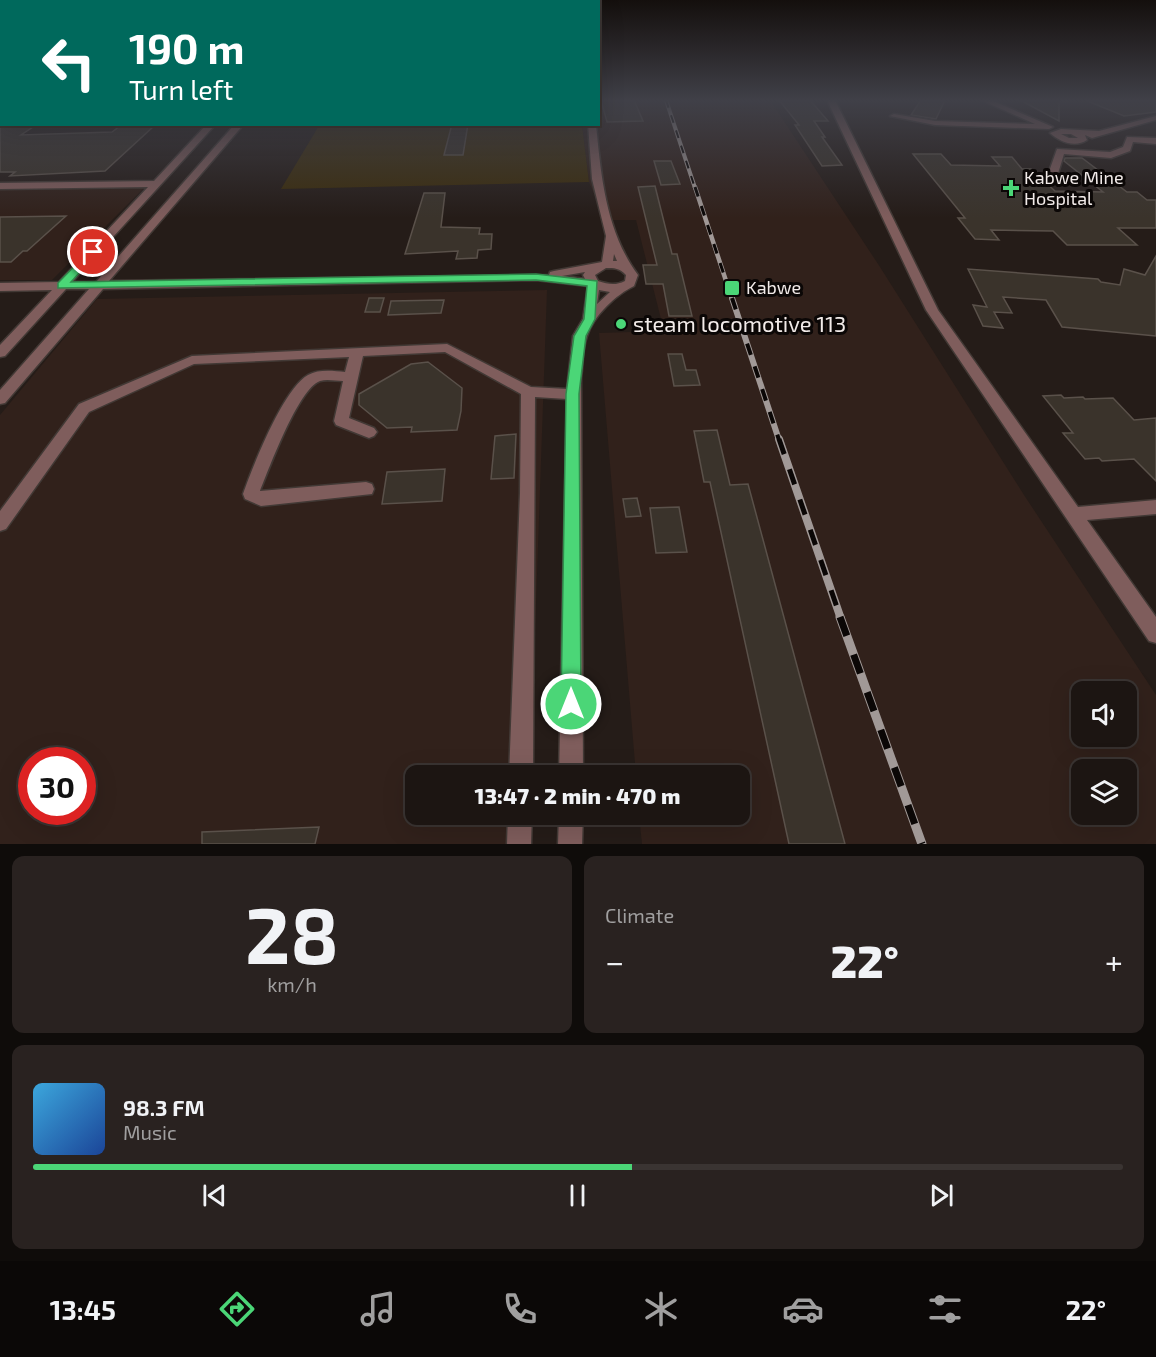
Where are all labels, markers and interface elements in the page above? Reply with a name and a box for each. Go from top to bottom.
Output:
text: 190 m [129,22,245,72]
icon: left [30,24,108,102]
text: Turn left [129,73,233,105]
place label: Kabwe Mine Hospital [1024,166,1124,209]
marker: Kabwe Mine Hospital [1002,179,1020,197]
pin [67,226,118,277]
icon: arrive [76,235,109,268]
place label: Kabwe [746,276,801,298]
marker: Kabwe [723,279,741,297]
place label: steam locomotive 113 [633,310,846,336]
marker: steam locomotive 113 [614,317,628,331]
position arrow [539,672,603,736]
map controls [1071,681,1137,825]
button: sound [1071,681,1137,747]
speed limit sign: 30 [18,747,96,825]
button: layers [1071,759,1137,825]
text: 13:47 · 2 min · 470 m [475,782,680,808]
text: 28 [245,886,339,980]
text: Climate [605,903,674,927]
text: 22° [830,933,899,987]
text: − [605,941,624,981]
text: + [1105,941,1123,981]
text: km/h [267,972,317,996]
text: 98.3 FM [123,1094,205,1120]
text: Music [123,1120,177,1144]
icon: previous [198,1179,231,1212]
icon: pause [561,1179,594,1212]
icon: next [925,1179,958,1212]
icon: directions [216,1288,258,1330]
icon: music [357,1288,399,1330]
icon: phone [499,1288,541,1330]
icon: climate [640,1288,682,1330]
icon: car [782,1288,824,1330]
icon: filters [924,1288,966,1330]
text: 13:45 [50,1293,116,1325]
text: 22° [1065,1293,1106,1325]

